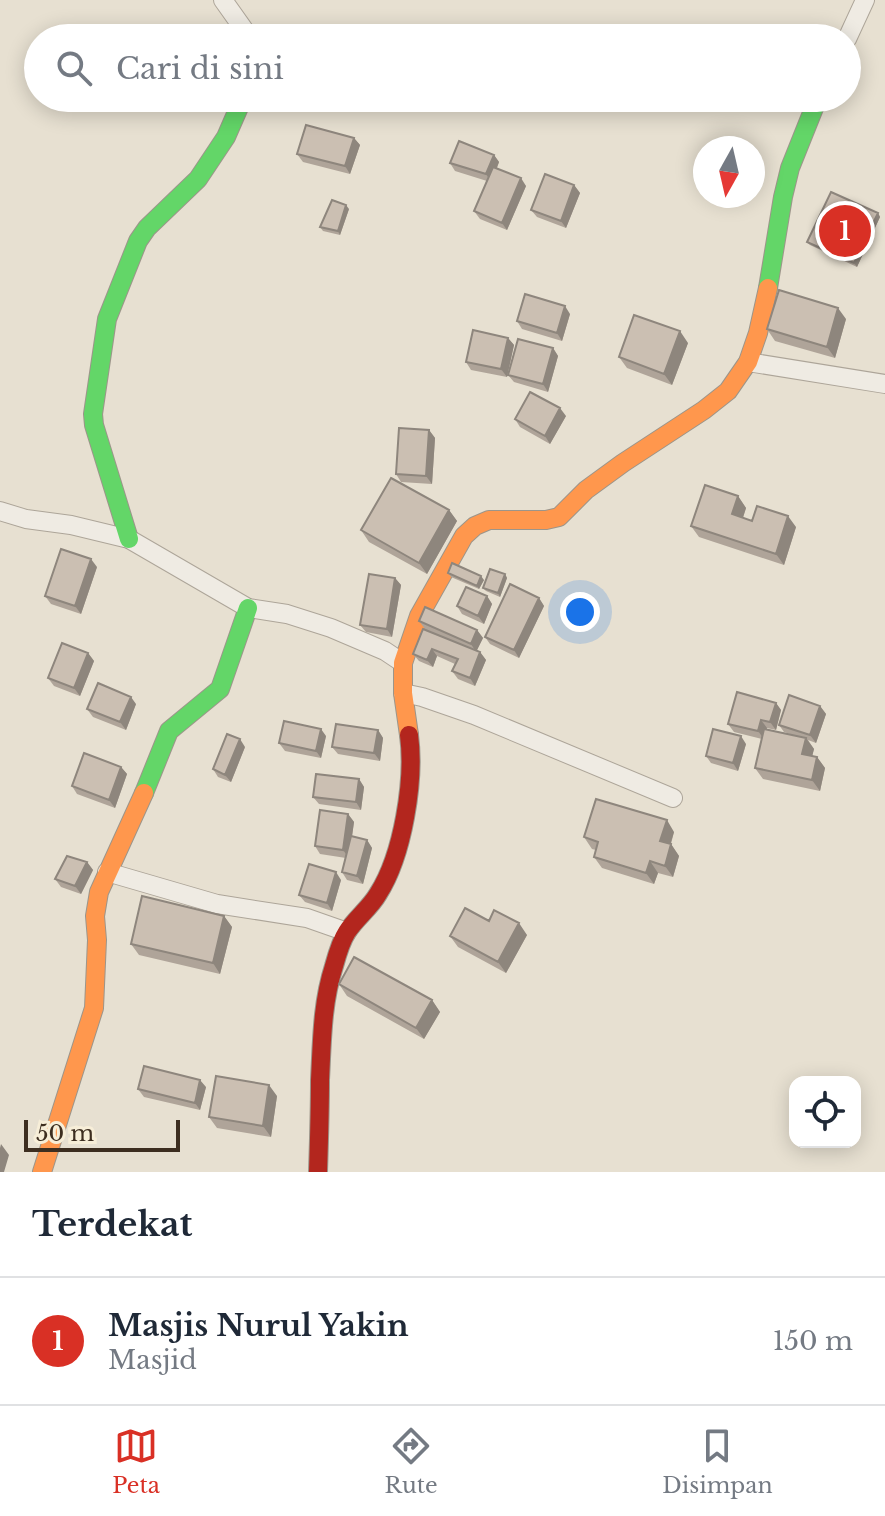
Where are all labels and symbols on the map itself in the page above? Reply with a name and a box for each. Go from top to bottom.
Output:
north arrow [693,136,765,208]
pin: 1 [819,201,871,261]
your location [560,592,600,632]
scale bar [24,1116,180,1152]

